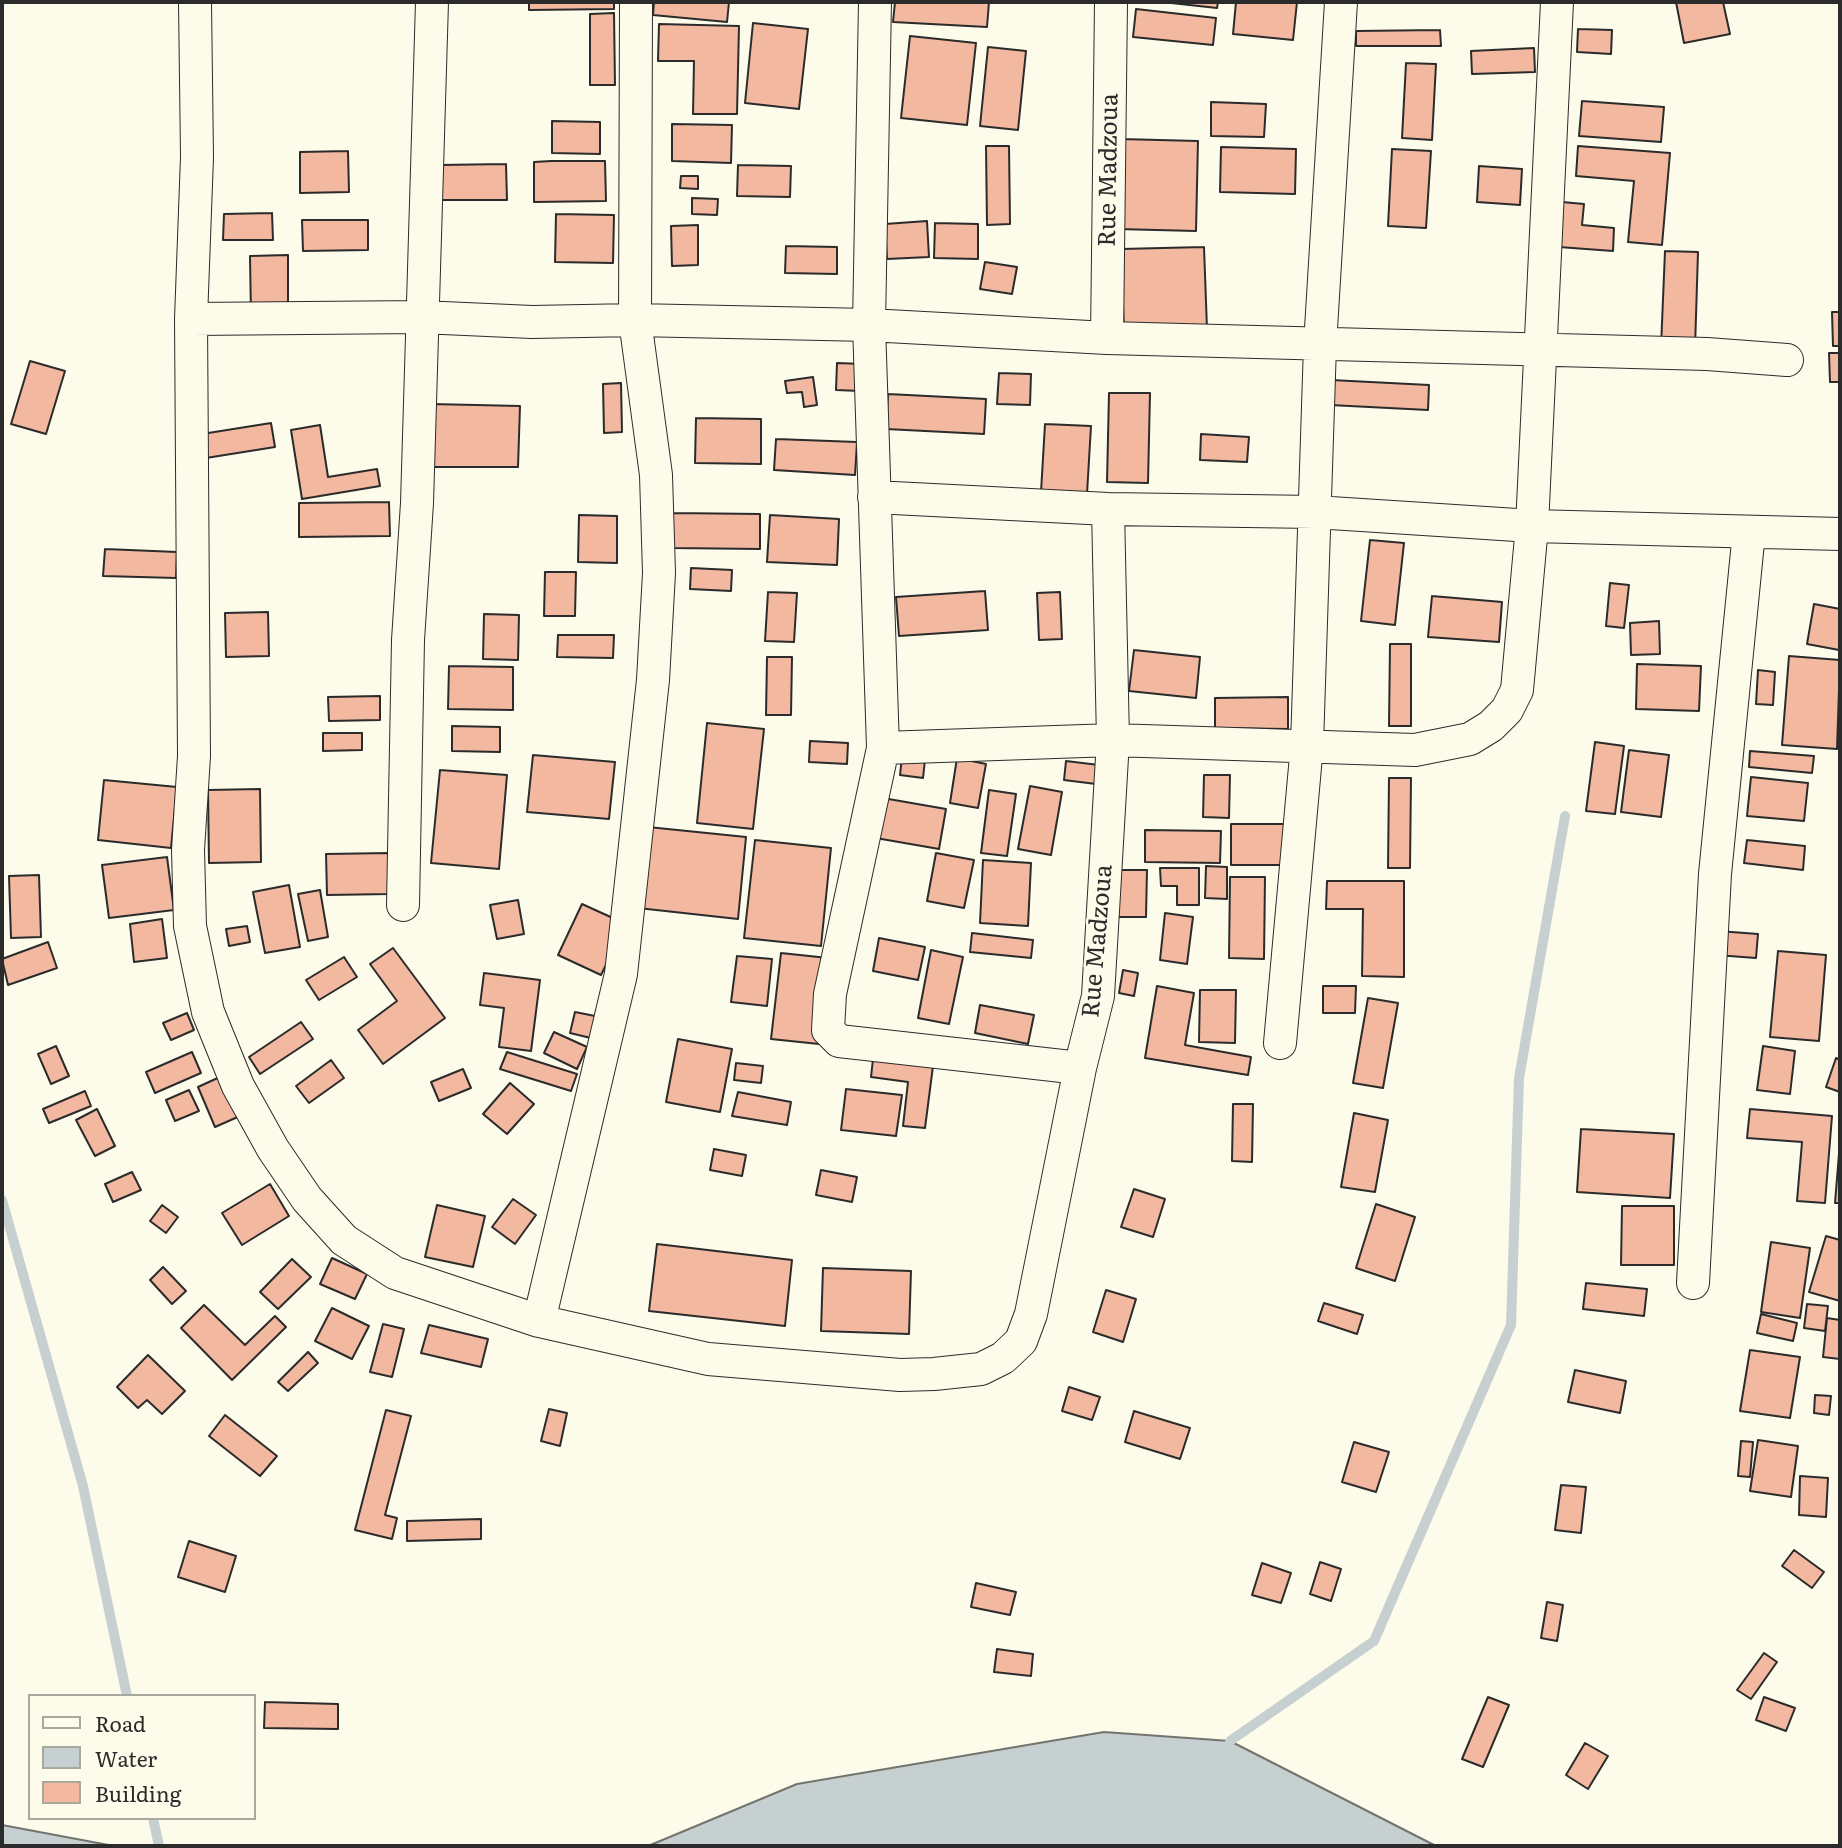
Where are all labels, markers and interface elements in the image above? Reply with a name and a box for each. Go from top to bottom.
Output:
street label: Rue Madzoua [1093,93,1125,247]
street label: Rue Madzoua [1077,863,1119,1019]
legend [28,1694,256,1820]
text: Road [95,1707,146,1738]
text: Water [95,1742,157,1773]
text: Building [95,1777,181,1808]

